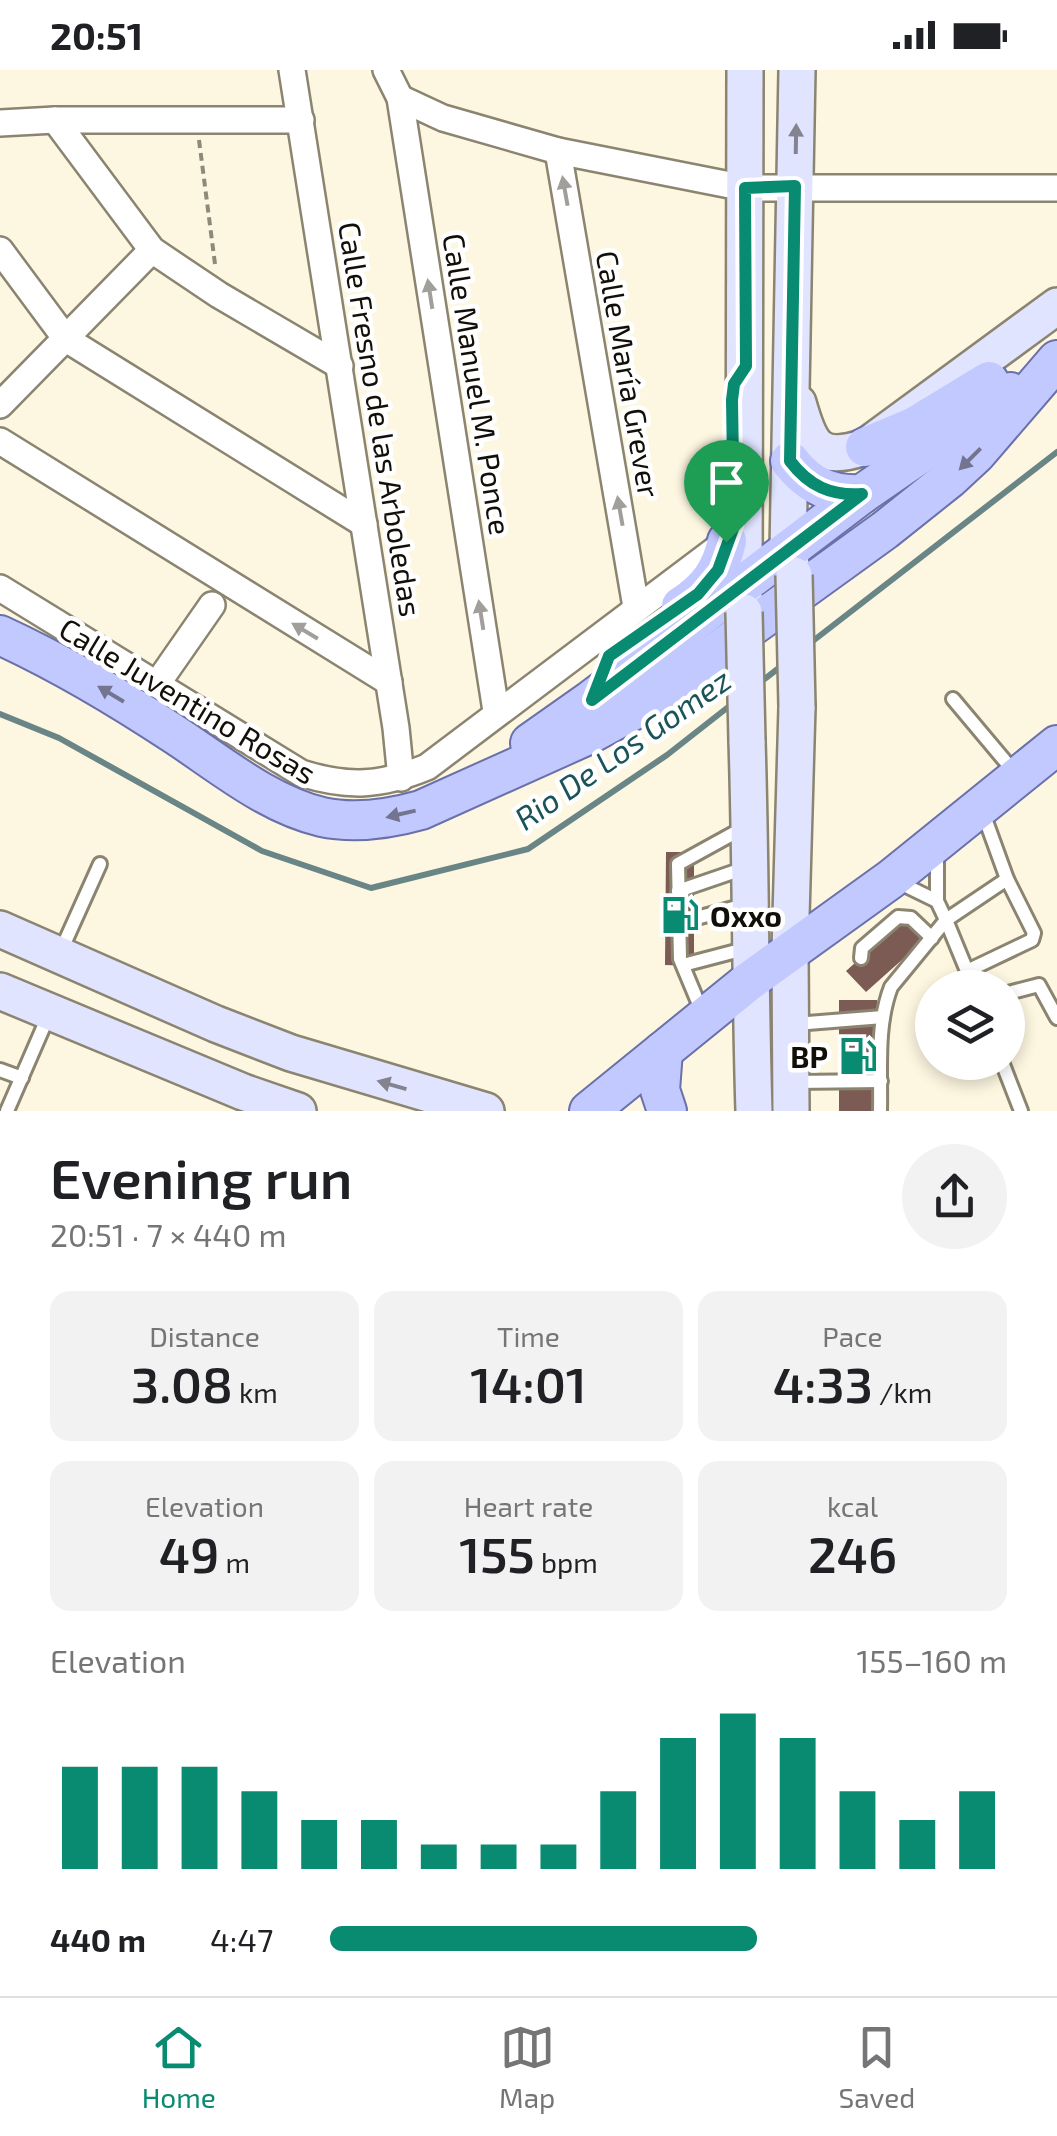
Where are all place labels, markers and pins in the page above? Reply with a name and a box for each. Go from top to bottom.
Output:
pin [684,440,769,543]
fuel station icon: Oxxo [659,894,701,936]
place label: Oxxo [710,897,782,933]
fuel station icon: BP [837,1035,879,1077]
place label: BP [790,1038,828,1074]

